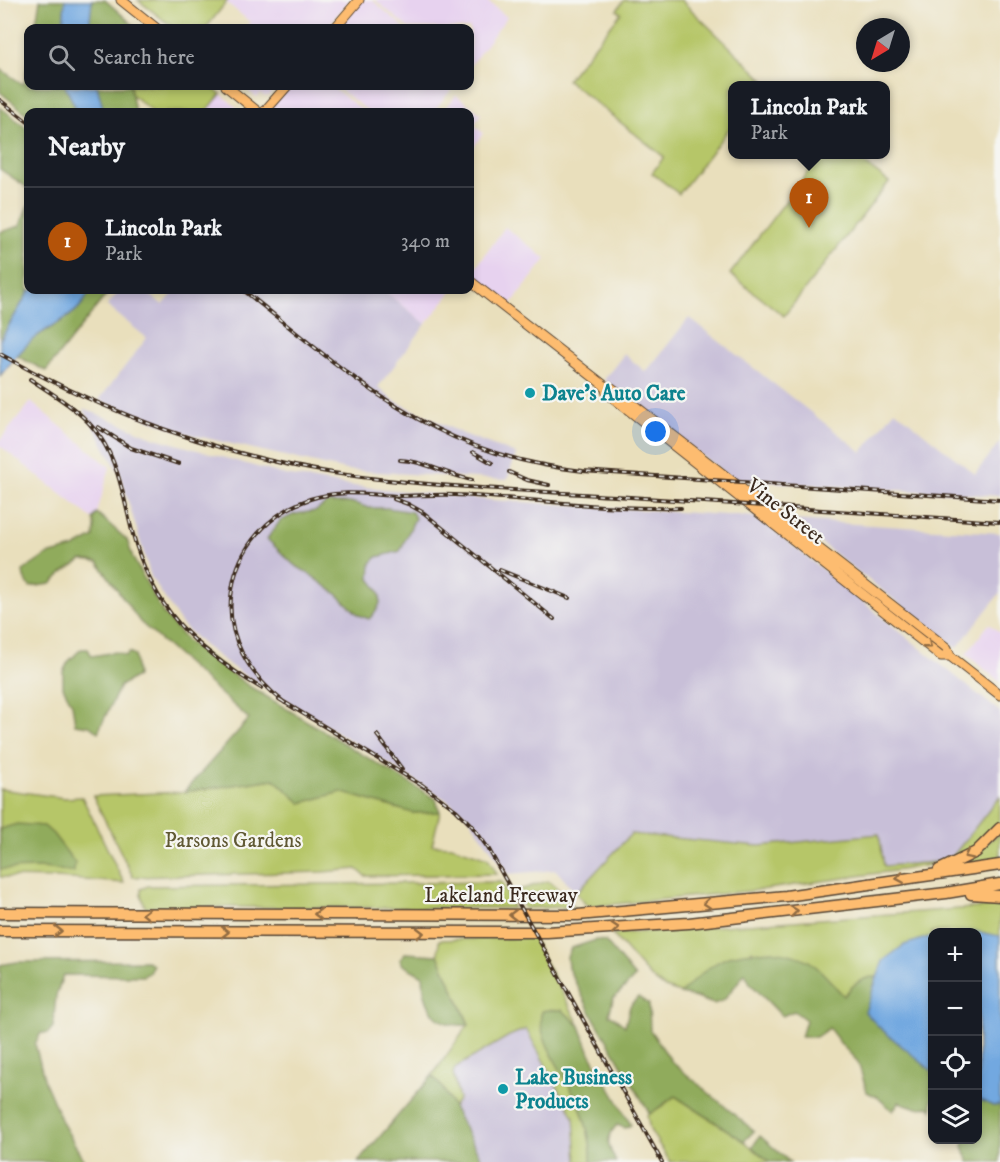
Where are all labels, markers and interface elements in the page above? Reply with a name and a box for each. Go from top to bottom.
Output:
north arrow [856,18,910,72]
search box [24,24,474,90]
icon: search [45,41,78,74]
text: Search here [93,44,195,71]
popup [728,81,890,159]
text: Lincoln Park [751,94,867,121]
text: Park [751,121,788,146]
text: Nearby [48,131,125,164]
pin: 1 [790,178,828,228]
text: Lincoln Park [105,215,222,242]
text: 1 [64,229,71,254]
text: 340 m [401,229,450,254]
text: Park [105,242,142,267]
place label: Dave's Auto Care [542,381,686,407]
marker: Dave's Auto Care [523,386,537,400]
your location [641,417,670,446]
street label: Vine Street [740,473,830,551]
one-way arrow [921,638,932,649]
park label: Parsons Gardens [164,828,302,854]
one-way arrow [963,848,974,860]
one-way arrow [896,872,905,884]
street label: Lakeland Freeway [424,883,579,909]
one-way arrow [702,896,712,909]
one-way arrow [790,905,799,918]
one-way arrow [141,908,150,920]
one-way arrow [313,908,322,920]
one-way arrow [508,909,517,921]
one-way arrow [610,922,619,935]
one-way arrow [54,925,63,937]
one-way arrow [221,926,230,938]
one-way arrow [416,927,425,939]
map controls [928,928,982,1144]
button: + [928,928,982,982]
button: − [928,982,982,1036]
button: locate [928,1036,982,1090]
place label: Lake Business Products [515,1065,632,1115]
marker: Lake Business Products [496,1082,510,1096]
button: layers [928,1090,982,1144]

